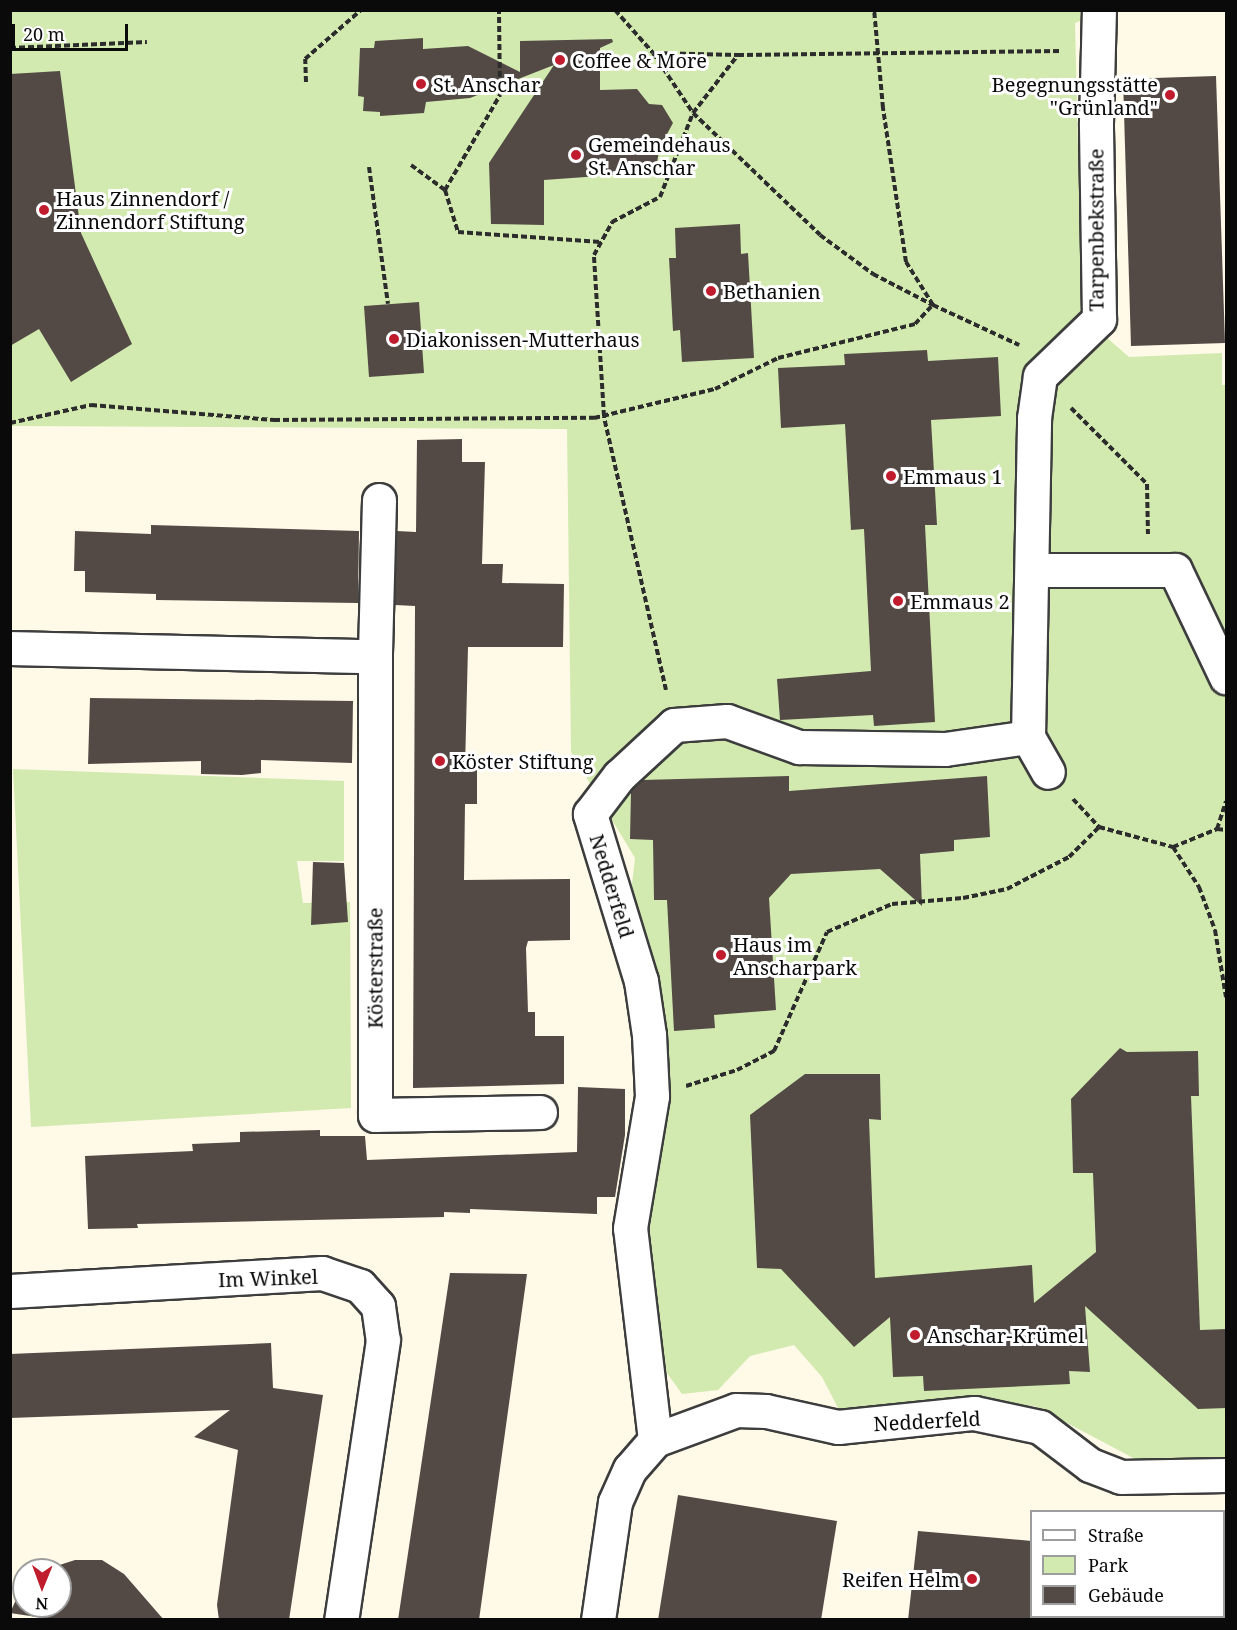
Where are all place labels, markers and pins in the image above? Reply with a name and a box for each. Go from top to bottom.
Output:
place label: Coffee & More [572,48,707,72]
marker: Coffee & More [553,53,567,67]
place label: St. Anschar [433,72,540,96]
place label: Begegnungsstätte "Grünland" [992,72,1158,119]
marker: St. Anschar [414,77,428,91]
marker: Begegnungsstätte "Grünland" [1163,88,1177,102]
place label: Gemeindehaus St. Anschar [588,132,731,179]
marker: Gemeindehaus St. Anschar [569,148,583,162]
place label: Haus Zinnendorf / Zinnendorf Stiftung [56,186,245,233]
marker: Haus Zinnendorf / Zinnendorf Stiftung [37,203,51,217]
place label: Bethanien [723,279,821,303]
marker: Bethanien [704,284,718,298]
place label: Diakonissen-Mutterhaus [406,327,640,351]
marker: Diakonissen-Mutterhaus [387,332,401,346]
place label: Emmaus 1 [903,464,1003,488]
marker: Emmaus 1 [884,469,898,483]
place label: Emmaus 2 [910,589,1010,613]
marker: Emmaus 2 [891,594,905,608]
place label: Köster Stiftung [452,749,594,773]
marker: Köster Stiftung [433,754,447,768]
place label: Haus im Anscharpark [733,932,857,979]
marker: Haus im Anscharpark [714,948,728,962]
place label: Anschar-Krümel [927,1323,1084,1347]
marker: Anschar-Krümel [908,1328,922,1342]
place label: Reifen Helm [842,1567,960,1591]
marker: Reifen Helm [965,1572,979,1586]

